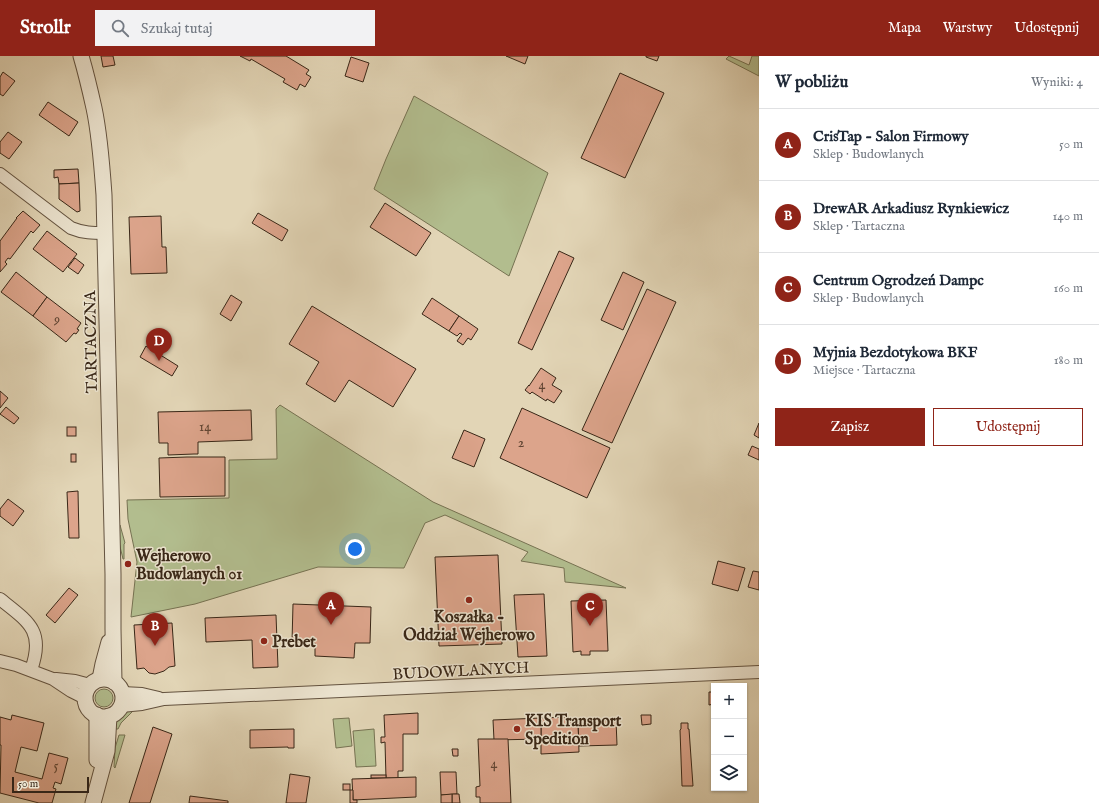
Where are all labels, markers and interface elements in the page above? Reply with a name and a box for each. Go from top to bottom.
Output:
search box [95,10,375,46]
text: Strollr [20,16,71,40]
icon: search [109,17,131,39]
text: Szukaj tutaj [141,19,213,38]
text: Mapa [888,19,921,37]
text: Warstwy [943,19,992,37]
text: Udostępnij [1014,19,1079,37]
text: W pobliżu [775,72,848,93]
text: Wyniki: 4 [1031,74,1083,91]
text: CrisTap - Salon Firmowy [813,127,969,146]
text: A [784,136,792,153]
text: 50 m [1059,136,1083,153]
text: Sklep · Budowlanych [813,146,924,163]
text: DrewAR Arkadiusz Rynkiewicz [813,199,1009,218]
text: B [784,208,792,225]
text: 140 m [1053,208,1083,225]
text: Sklep · Tartaczna [813,218,905,235]
text: Centrum Ogrodzeń Dampc [813,271,984,290]
text: C [783,280,793,297]
text: 160 m [1053,280,1083,297]
street label: TARTACZNA [81,289,103,393]
text: Sklep · Budowlanych [813,290,924,307]
house number: 9 [53,311,60,329]
pin: D [146,328,172,361]
text: Myjnia Bezdotykowa BKF [813,343,977,362]
text: D [783,352,793,369]
text: 180 m [1054,352,1083,369]
text: Miejsce · Tartaczna [813,362,915,379]
house number: 4 [539,376,546,394]
button: Zapisz [775,408,925,446]
button: Udostępnij [933,408,1083,446]
house number: 14 [199,418,211,436]
house number: 2 [518,434,525,452]
your location [345,539,365,559]
place label: Wejherowo Budowlanych 01 [135,547,242,585]
marker: Wejherowo Budowlanych 01 [123,559,133,569]
pin: A [318,592,344,625]
pin: C [577,593,603,626]
marker: Koszałka - Oddział Wejherowo [464,595,474,605]
place label: Koszałka - Oddział Wejherowo [403,608,535,646]
pin: B [142,613,168,646]
place label: Prebet [272,633,316,653]
marker: Prebet [259,636,269,646]
street label: BUDOWLANYCH [392,658,530,686]
map controls [711,683,747,791]
button: + [711,683,747,719]
place label: KIS Transport Spedition [525,712,622,750]
button: − [711,719,747,755]
marker: KIS Transport Spedition [512,724,522,734]
house number: 4 [491,755,498,773]
button: layers [711,755,747,791]
house number: 5 [53,757,59,775]
scale bar [12,775,89,794]
text: 50 m [18,777,38,791]

